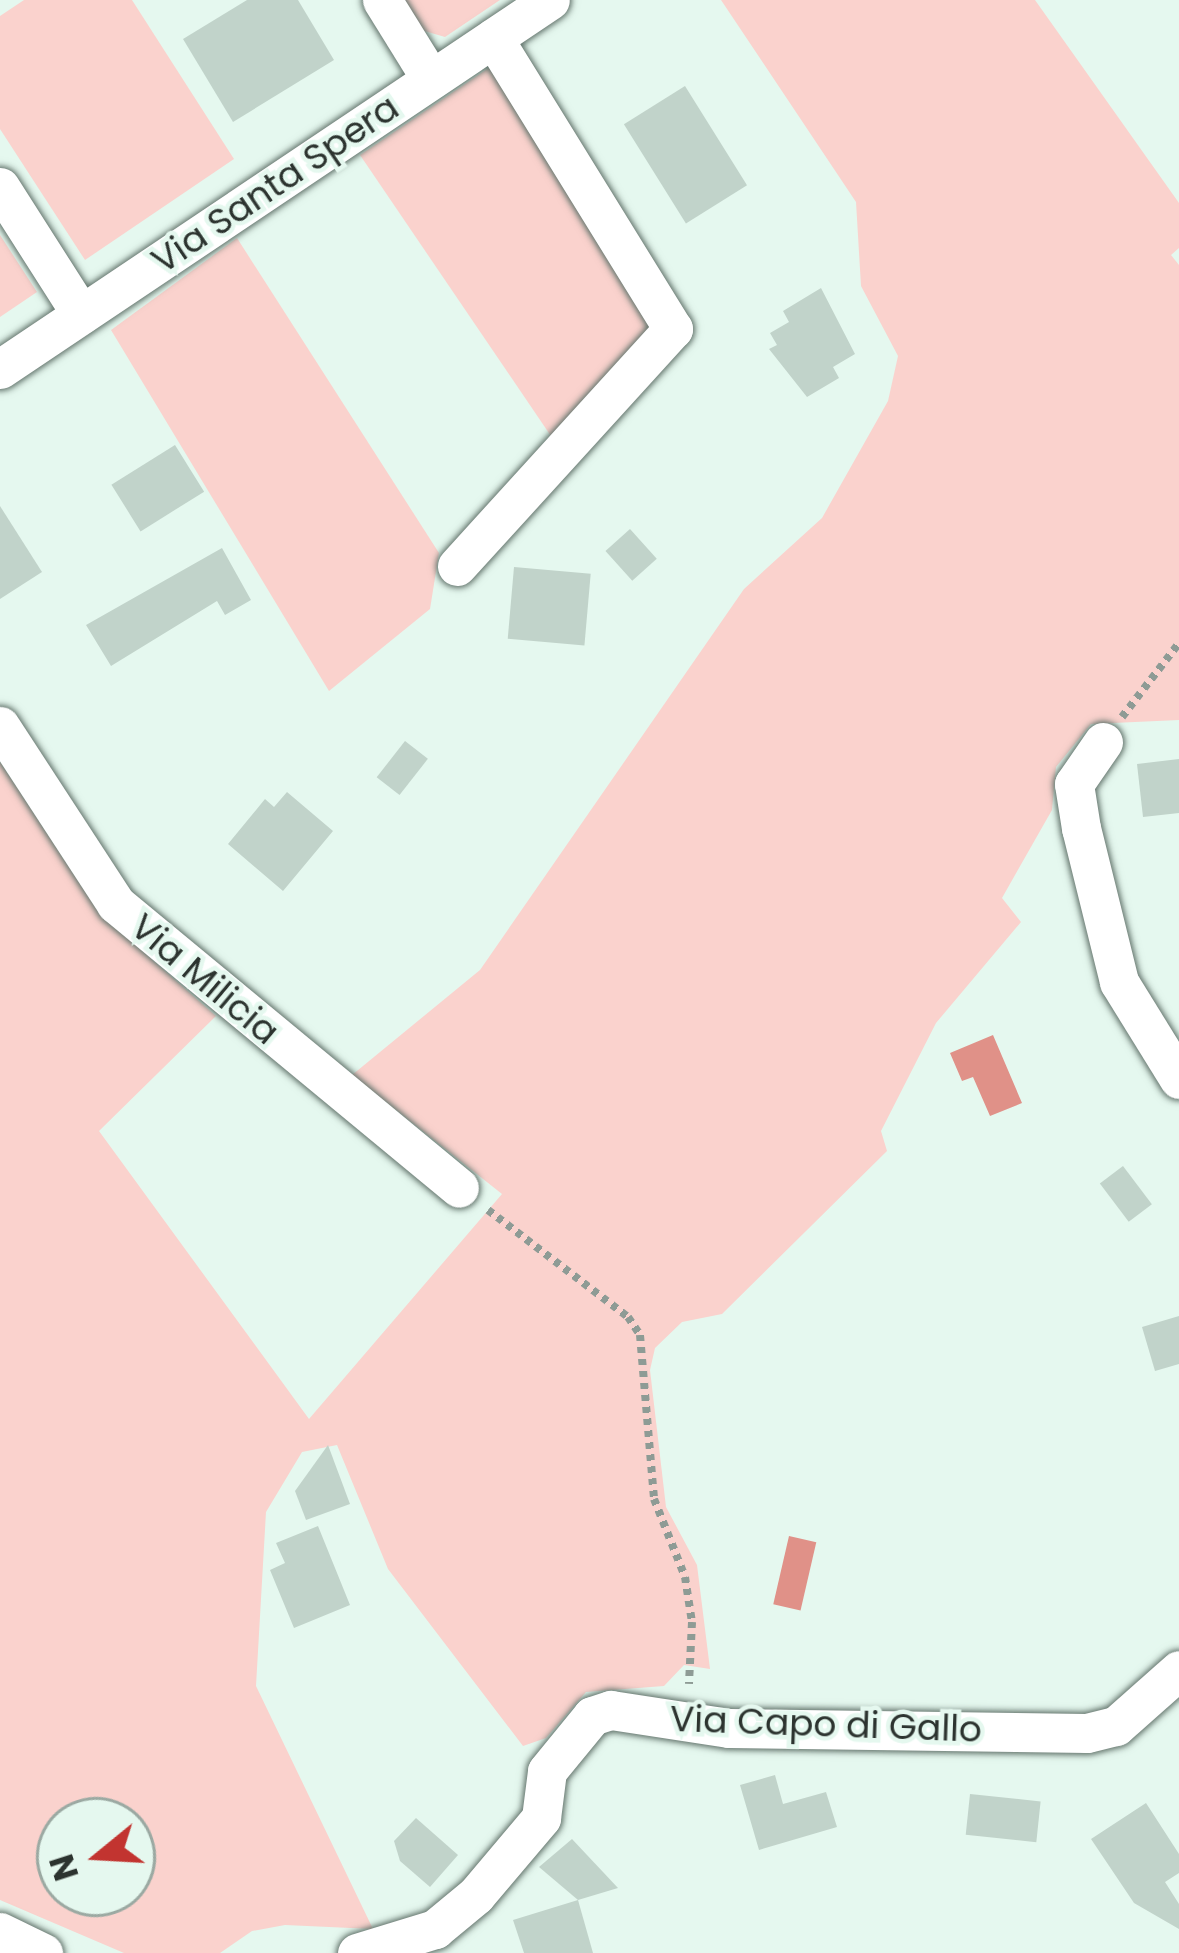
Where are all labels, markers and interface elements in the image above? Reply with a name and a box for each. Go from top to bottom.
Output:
street label: Via Santa Spera [143,85,407,283]
street label: Via Milicia [122,905,288,1053]
street label: Via Capo di Gallo [669,1697,983,1751]
north arrow [36,1797,156,1917]
text: N [38,1848,90,1886]

